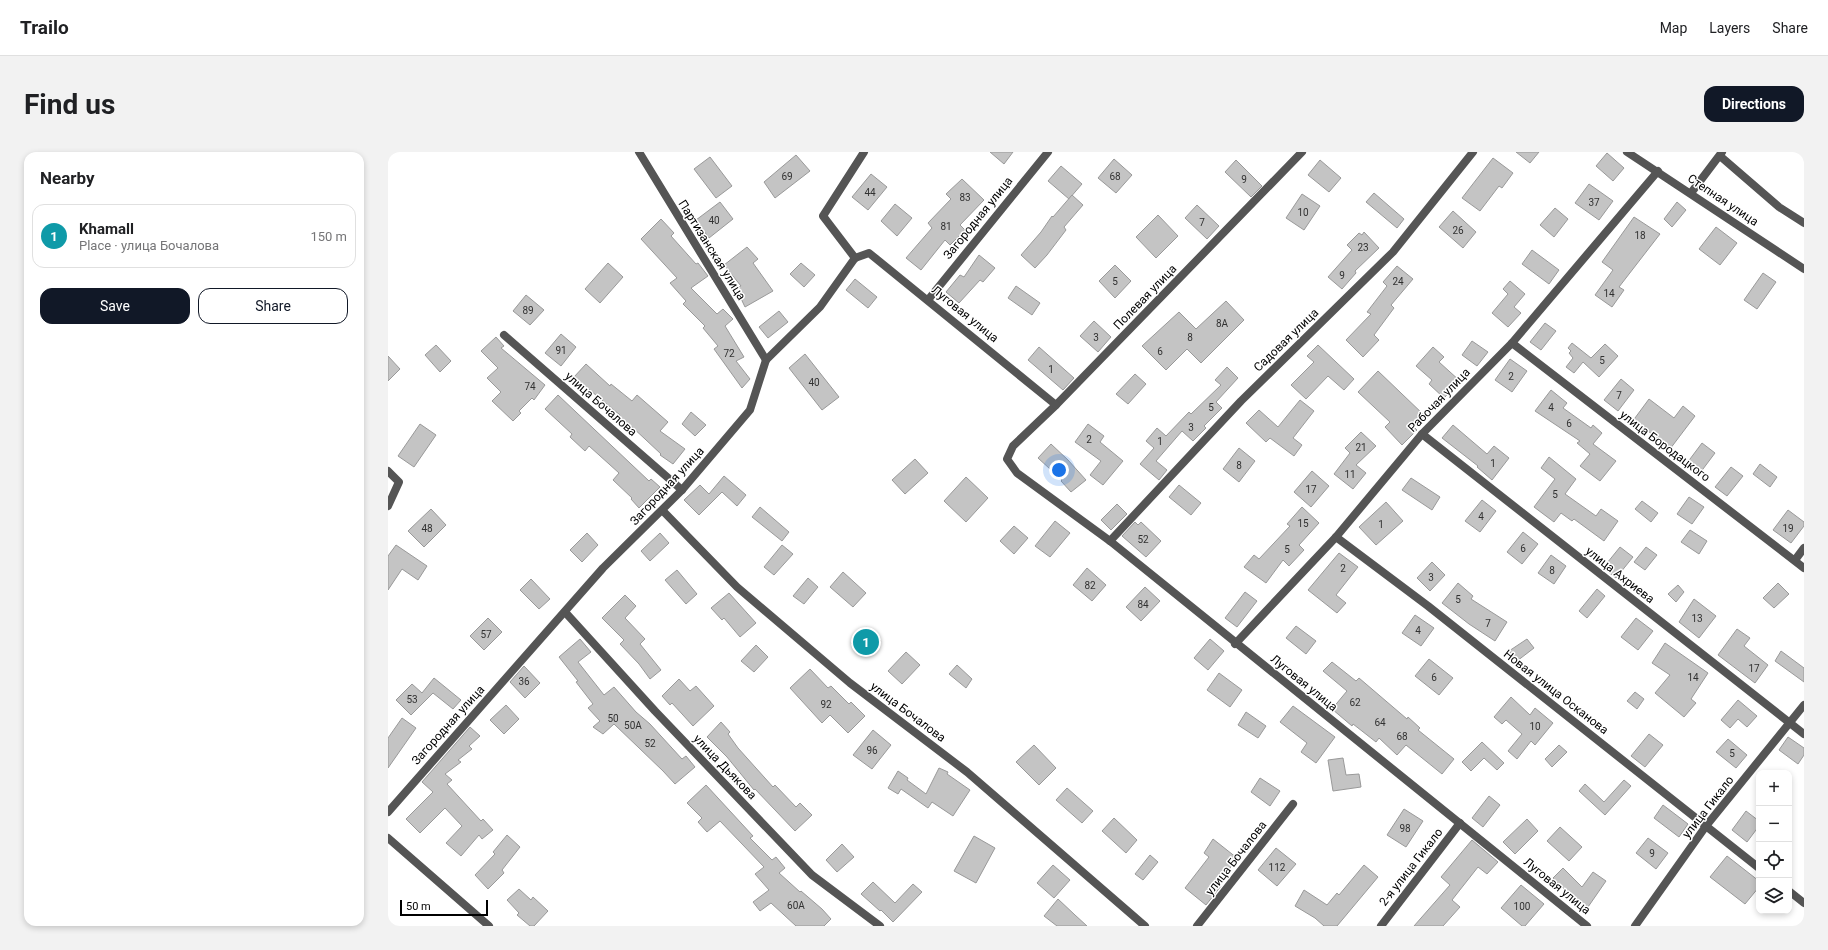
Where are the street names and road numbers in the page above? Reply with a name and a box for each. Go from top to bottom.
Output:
street label: Степная улица [1685,171,1761,229]
street label: Загородная улица [941,174,1015,262]
street label: Партизанская улица [675,197,749,303]
street label: Полевая улица [1111,262,1179,332]
street label: Луговая улица [929,283,1001,345]
street label: Садовая улица [1251,306,1321,374]
street label: Рабочая улица [1405,365,1473,435]
street label: улица Бочалова [562,369,640,439]
street label: улица Бородацкого [1617,408,1713,485]
street label: Загородная улица [627,444,707,528]
street label: улица Ахриева [1583,544,1657,606]
street label: Новая улица Осканова [1501,647,1611,737]
street label: Луговая улица [1268,652,1340,714]
street label: улица Бочалова [868,679,948,745]
street label: Загородная улица [409,682,487,768]
street label: улица Дьякова [691,732,759,802]
street label: улица Гикало [1679,773,1737,841]
street label: улица Бочалова [1203,818,1269,898]
street label: 2-я улица Гикало [1376,825,1446,909]
street label: Луговая улица [1521,855,1593,917]

